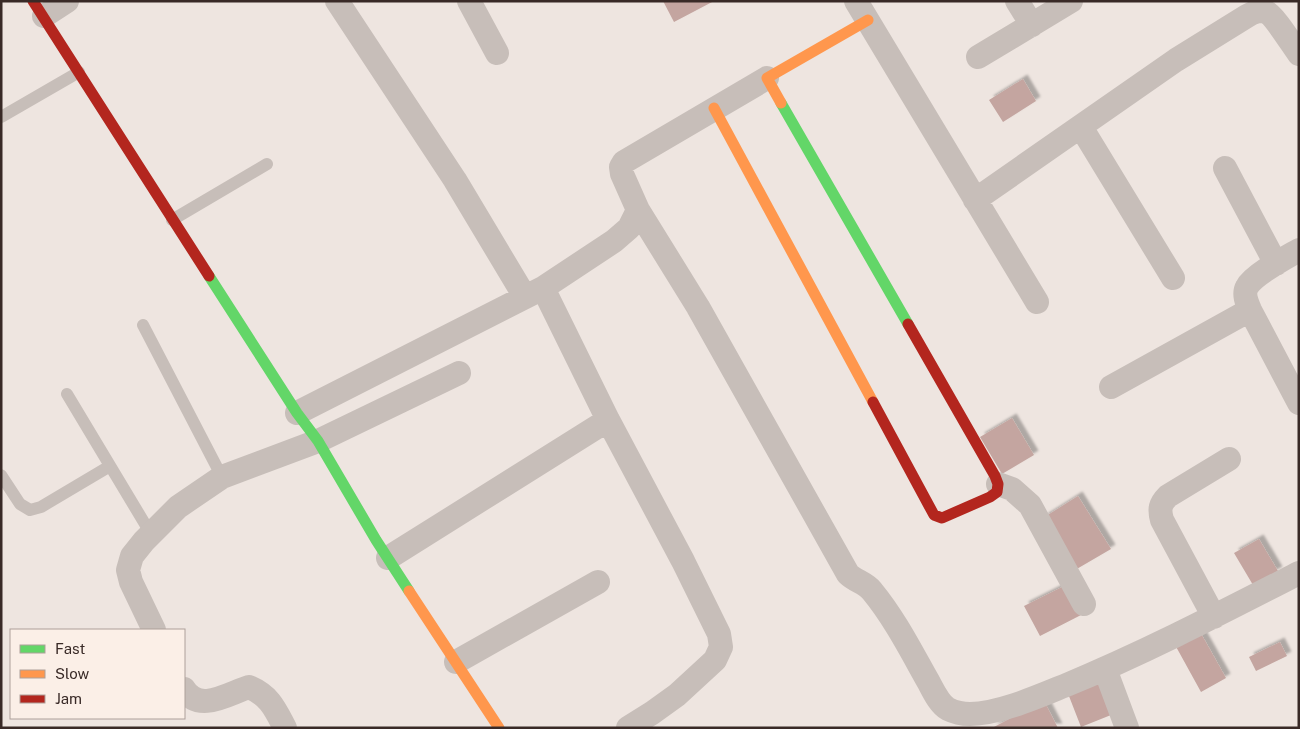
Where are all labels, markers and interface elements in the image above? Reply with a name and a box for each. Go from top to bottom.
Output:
legend [10,629,185,719]
text: Fast [55,640,85,657]
text: Slow [55,665,90,682]
text: Jam [55,690,82,707]

